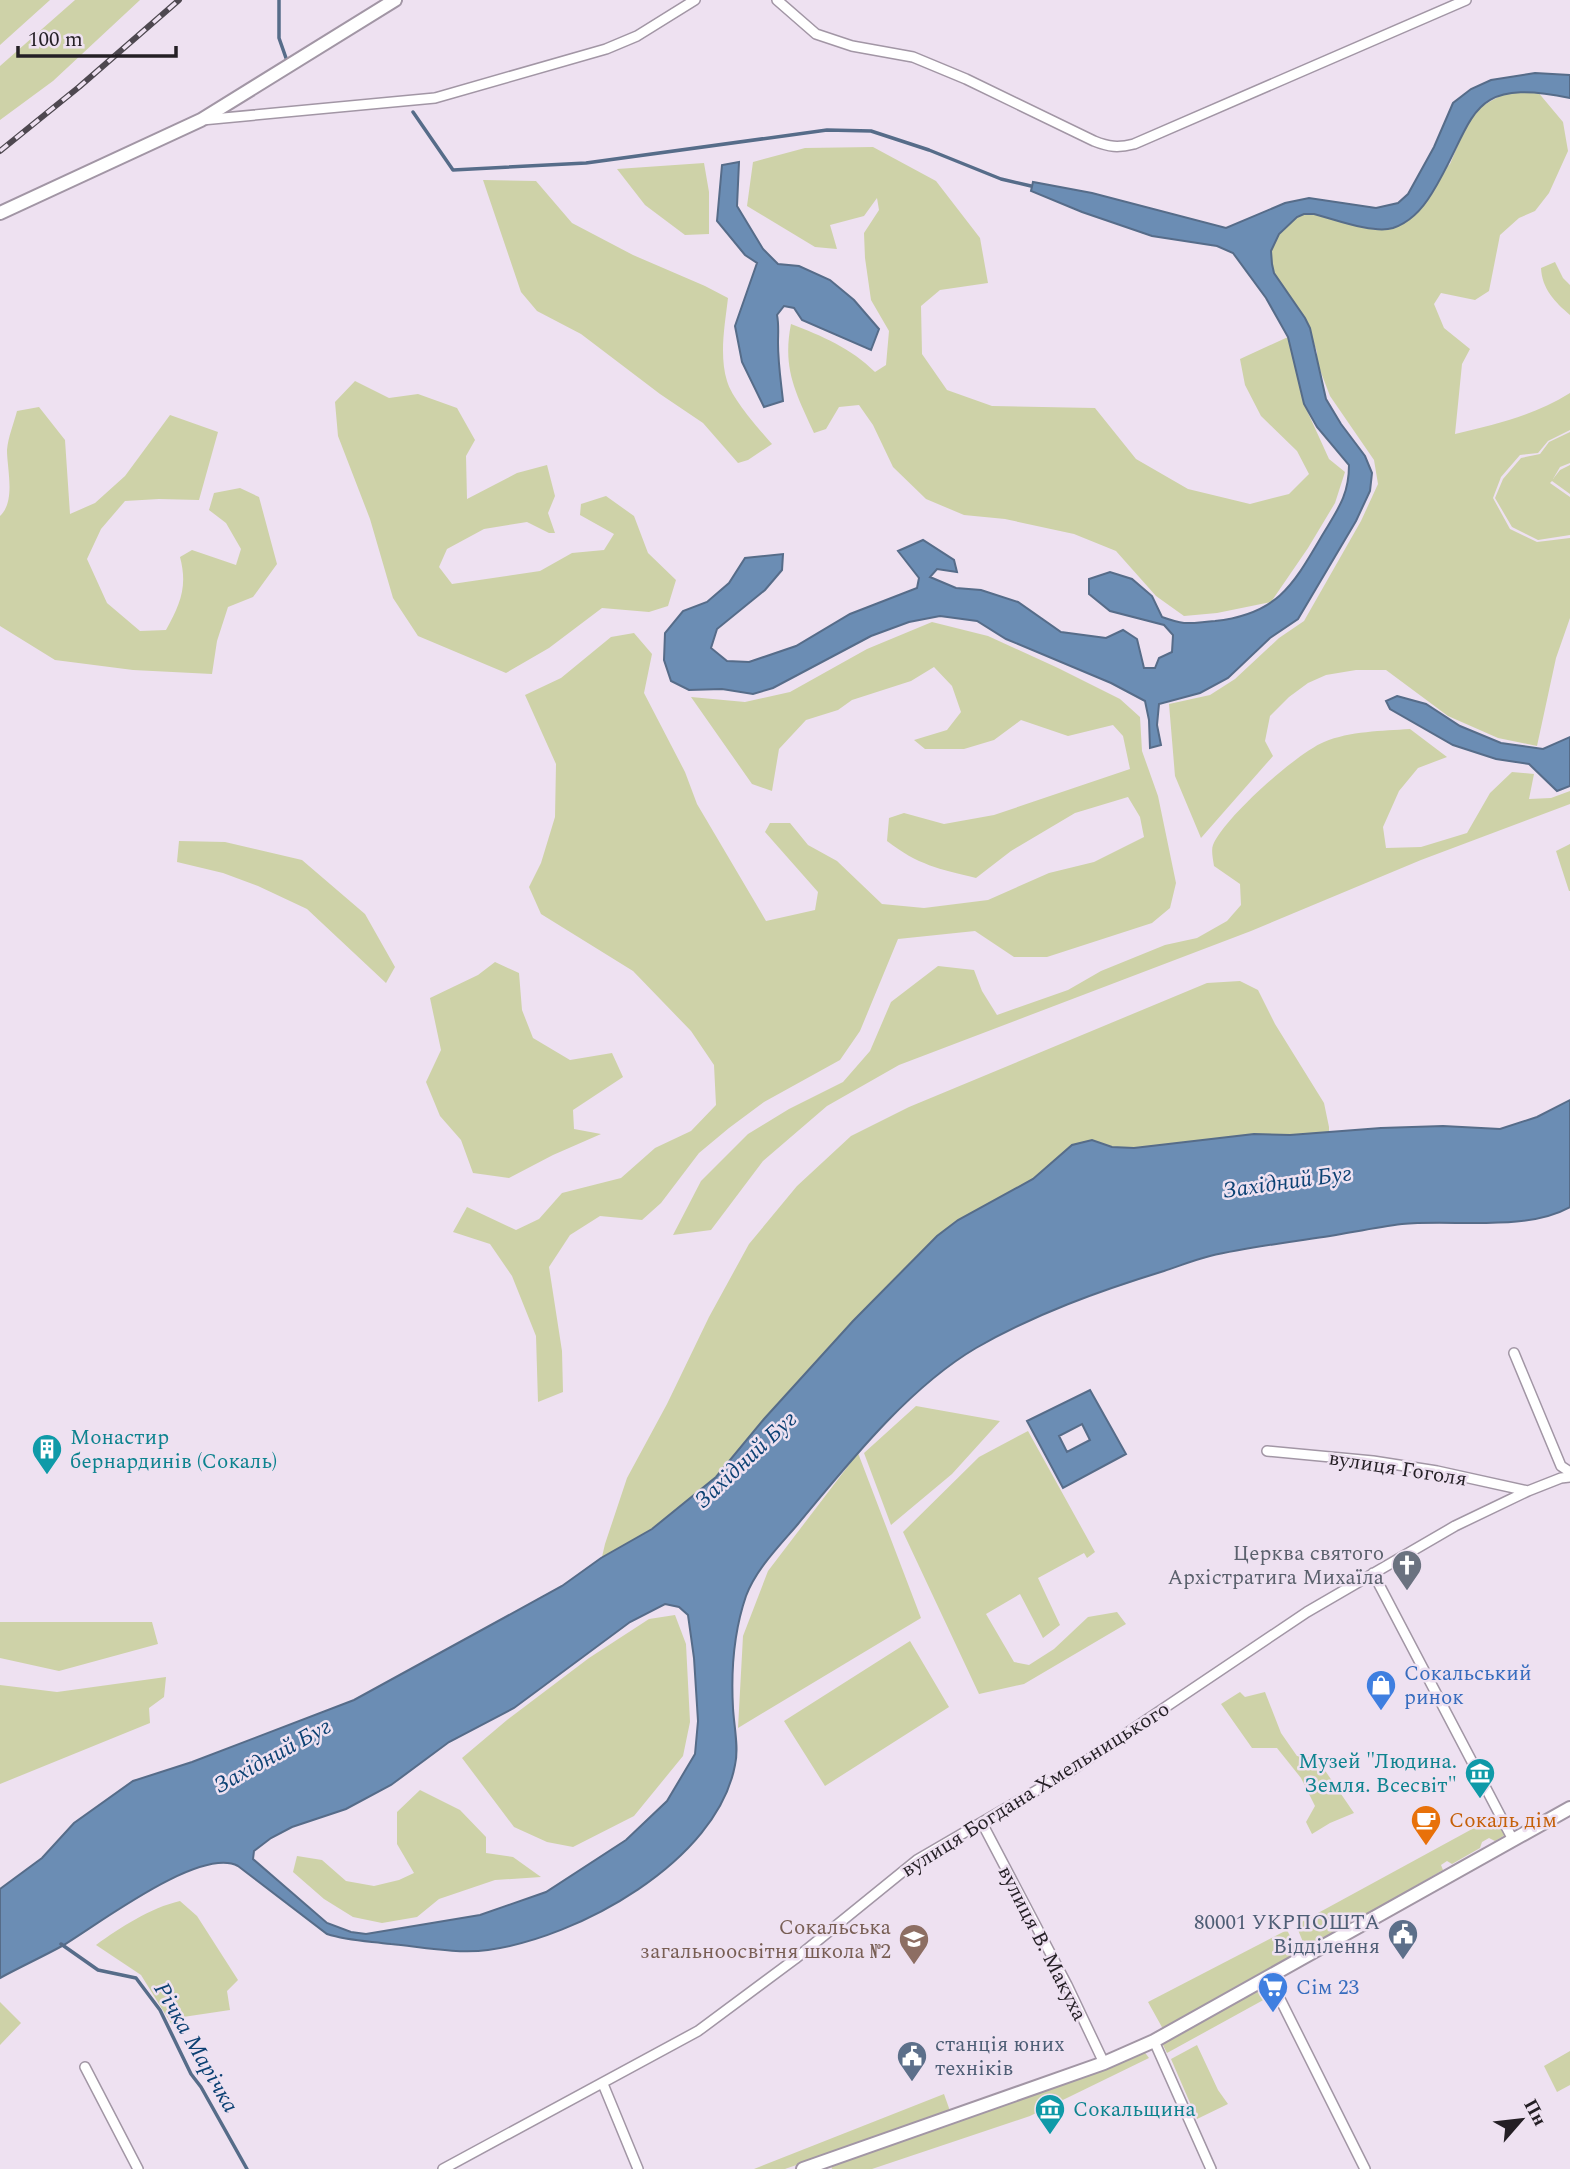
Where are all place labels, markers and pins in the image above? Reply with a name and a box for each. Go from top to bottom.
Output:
place label: Монастир бернардинів (Сокаль) [70,1422,277,1478]
building icon: Монастир бернардинів (Сокаль) [30,1432,64,1476]
place label: Церква святого Архістратига Михаїла [1167,1538,1385,1594]
church icon: Церква святого Архістратига Михаїла [1390,1548,1424,1592]
place label: Сокальський ринок [1404,1658,1532,1714]
shop icon: Сокальський ринок [1364,1668,1398,1712]
place label: Музей "Людина. Земля. Всесвіт" [1298,1746,1457,1802]
museum icon: Музей "Людина. Земля. Всесвіт" [1463,1756,1497,1800]
cafe icon: Сокаль дім [1409,1803,1443,1847]
place label: Сокаль дім [1449,1805,1557,1837]
place label: 80001 УКРПОШТА Відділення [1194,1907,1380,1963]
place label: Сокальська загальноосвітня школа №2 [640,1912,892,1968]
public building icon: 80001 УКРПОШТА Відділення [1386,1917,1420,1961]
school or university icon: Сокальська загальноосвітня школа №2 [897,1922,931,1966]
supermarket icon: Сім 23 [1256,1970,1290,2014]
place label: Сім 23 [1296,1972,1359,2004]
place label: станція юних техніків [935,2029,1065,2085]
public building icon: станція юних техніків [895,2039,929,2083]
museum icon: Сокальщина [1033,2092,1067,2136]
place label: Сокальщина [1073,2094,1196,2126]

